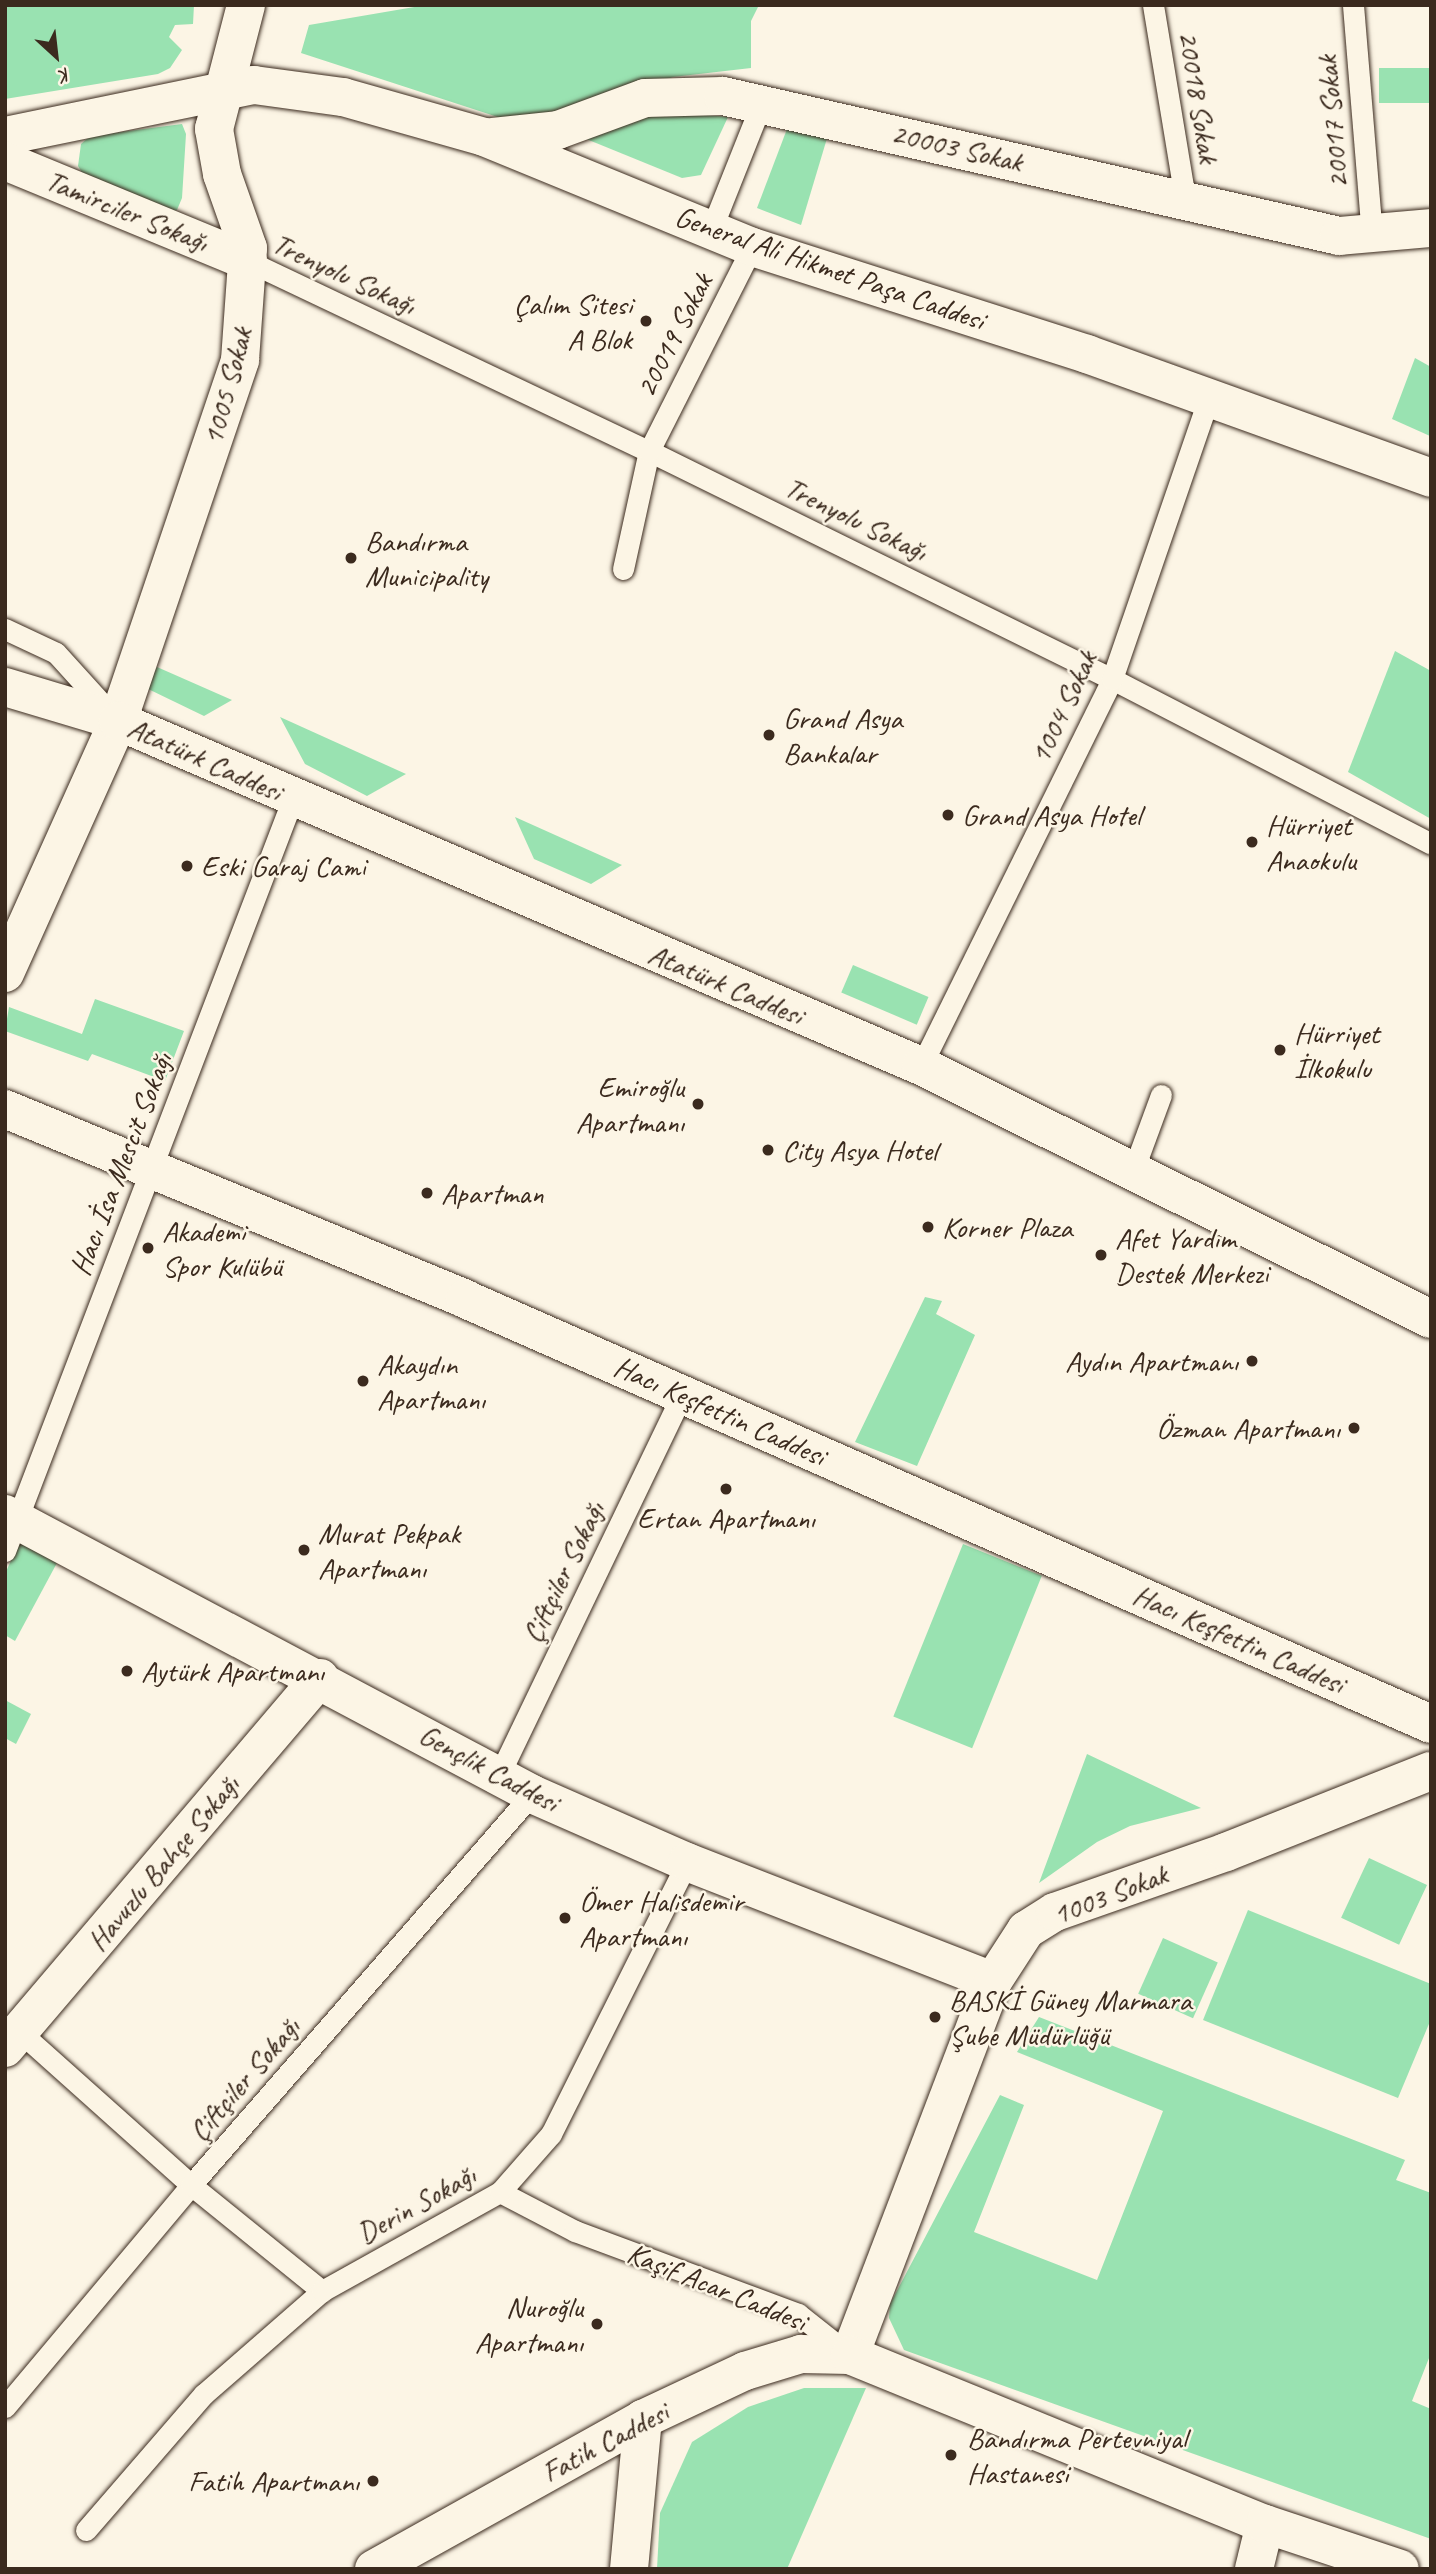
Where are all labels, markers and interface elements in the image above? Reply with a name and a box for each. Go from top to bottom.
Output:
north arrow [21,21,91,91]
street label: 20018 Sokak [1171,28,1227,166]
street label: 20017 Sokak [1308,54,1356,190]
text: K [56,62,75,88]
street label: 20003 Sokak [888,114,1026,180]
street label: Tamirciler Sokağı [41,162,213,260]
street label: General Ali Hikmet Paşa Caddesi [669,198,991,338]
street label: Trenyolu Sokağı [267,225,421,323]
street label: 20019 Sokak [628,267,720,403]
place label: Çalım Sitesi A Blok [513,286,632,356]
marker: Çalım Sitesi A Blok [638,313,654,329]
street label: 1005 Sokak [194,323,260,449]
street label: Trenyolu Sokağı [779,469,933,569]
place label: Bandırma Municipality [365,523,488,594]
marker: Bandırma Municipality [343,550,359,566]
street label: 1004 Sokak [1021,645,1105,769]
place label: Grand Asya Bankalar [783,700,902,770]
street label: Atatürk Caddesi [123,709,287,809]
marker: Grand Asya Bankalar [761,727,777,743]
place label: Grand Asya Hotel [962,797,1141,833]
marker: Grand Asya Hotel [940,807,956,823]
place label: Hürriyet Anaokulu [1266,807,1356,878]
marker: Hürriyet Anaokulu [1244,834,1260,850]
place label: Eski Garaj Cami [201,848,365,884]
marker: Eski Garaj Cami [179,858,195,874]
street label: Atatürk Caddesi [643,935,809,1033]
place label: Hürriyet İlkokulu [1294,1015,1379,1086]
marker: Hürriyet İlkokulu [1272,1042,1288,1058]
street label: Hacı İsa Mescit Sokağı [62,1048,180,1280]
place label: Emiroğlu Apartmanı [576,1069,684,1140]
marker: Emiroğlu Apartmanı [690,1096,706,1112]
place label: City Asya Hotel [782,1132,937,1168]
marker: City Asya Hotel [760,1142,776,1158]
place label: Apartman [441,1175,544,1211]
marker: Apartman [419,1185,435,1201]
place label: Korner Plaza [942,1209,1072,1245]
place label: Akademi Spor Kulübü [162,1213,281,1284]
marker: Korner Plaza [920,1219,936,1235]
place label: Afet Yardım Destek Merkezi [1115,1220,1268,1290]
marker: Akademi Spor Kulübü [140,1240,156,1256]
marker: Afet Yardım Destek Merkezi [1093,1247,1109,1263]
place label: Aydın Apartmanı [1067,1343,1238,1379]
place label: Akaydın Apartmanı [377,1346,485,1416]
street label: Hacı Keşfettin Caddesi [608,1348,832,1474]
marker: Aydın Apartmanı [1244,1353,1260,1369]
marker: Akaydın Apartmanı [355,1373,371,1389]
place label: Özman Apartmanı [1155,1410,1340,1446]
marker: Özman Apartmanı [1346,1420,1362,1436]
marker: Ertan Apartmanı [718,1481,734,1497]
street label: Çiftçiler Sokağı [514,1496,612,1648]
place label: Ertan Apartmanı [637,1500,815,1536]
place label: Murat Pekpak Apartmanı [318,1515,459,1586]
marker: Murat Pekpak Apartmanı [296,1542,312,1558]
street label: Hacı Keşfettin Caddesi [1127,1576,1351,1702]
place label: Aytürk Apartmanı [141,1653,324,1689]
marker: Aytürk Apartmanı [119,1663,135,1679]
street label: Gençlik Caddesi [413,1716,565,1820]
street label: Havuzlu Bahçe Sokağı [79,1768,247,1958]
street label: 1003 Sokak [1048,1856,1172,1932]
place label: Ömer Halisdemir Apartmanı [579,1883,744,1954]
marker: Ömer Halisdemir Apartmanı [557,1910,573,1926]
place label: BASKİ Güney Marmara Şube Müdürlüğü [949,1982,1193,2052]
marker: BASKİ Güney Marmara Şube Müdürlüğü [927,2009,943,2025]
street label: Çiftçiler Sokağı [181,2010,307,2148]
street label: Derin Sokağı [351,2157,481,2251]
street label: Kaşif Acar Caddesi [621,2234,813,2340]
place label: Nuroğlu Apartmanı [475,2289,583,2360]
marker: Nuroğlu Apartmanı [589,2316,605,2332]
street label: Fatih Caddesi [535,2394,675,2490]
place label: Bandırma Pertevniyal Hastanesi [967,2420,1187,2490]
marker: Bandırma Pertevniyal Hastanesi [941,2445,961,2465]
place label: Fatih Apartmanı [189,2463,359,2499]
marker: Fatih Apartmanı [365,2473,381,2489]

